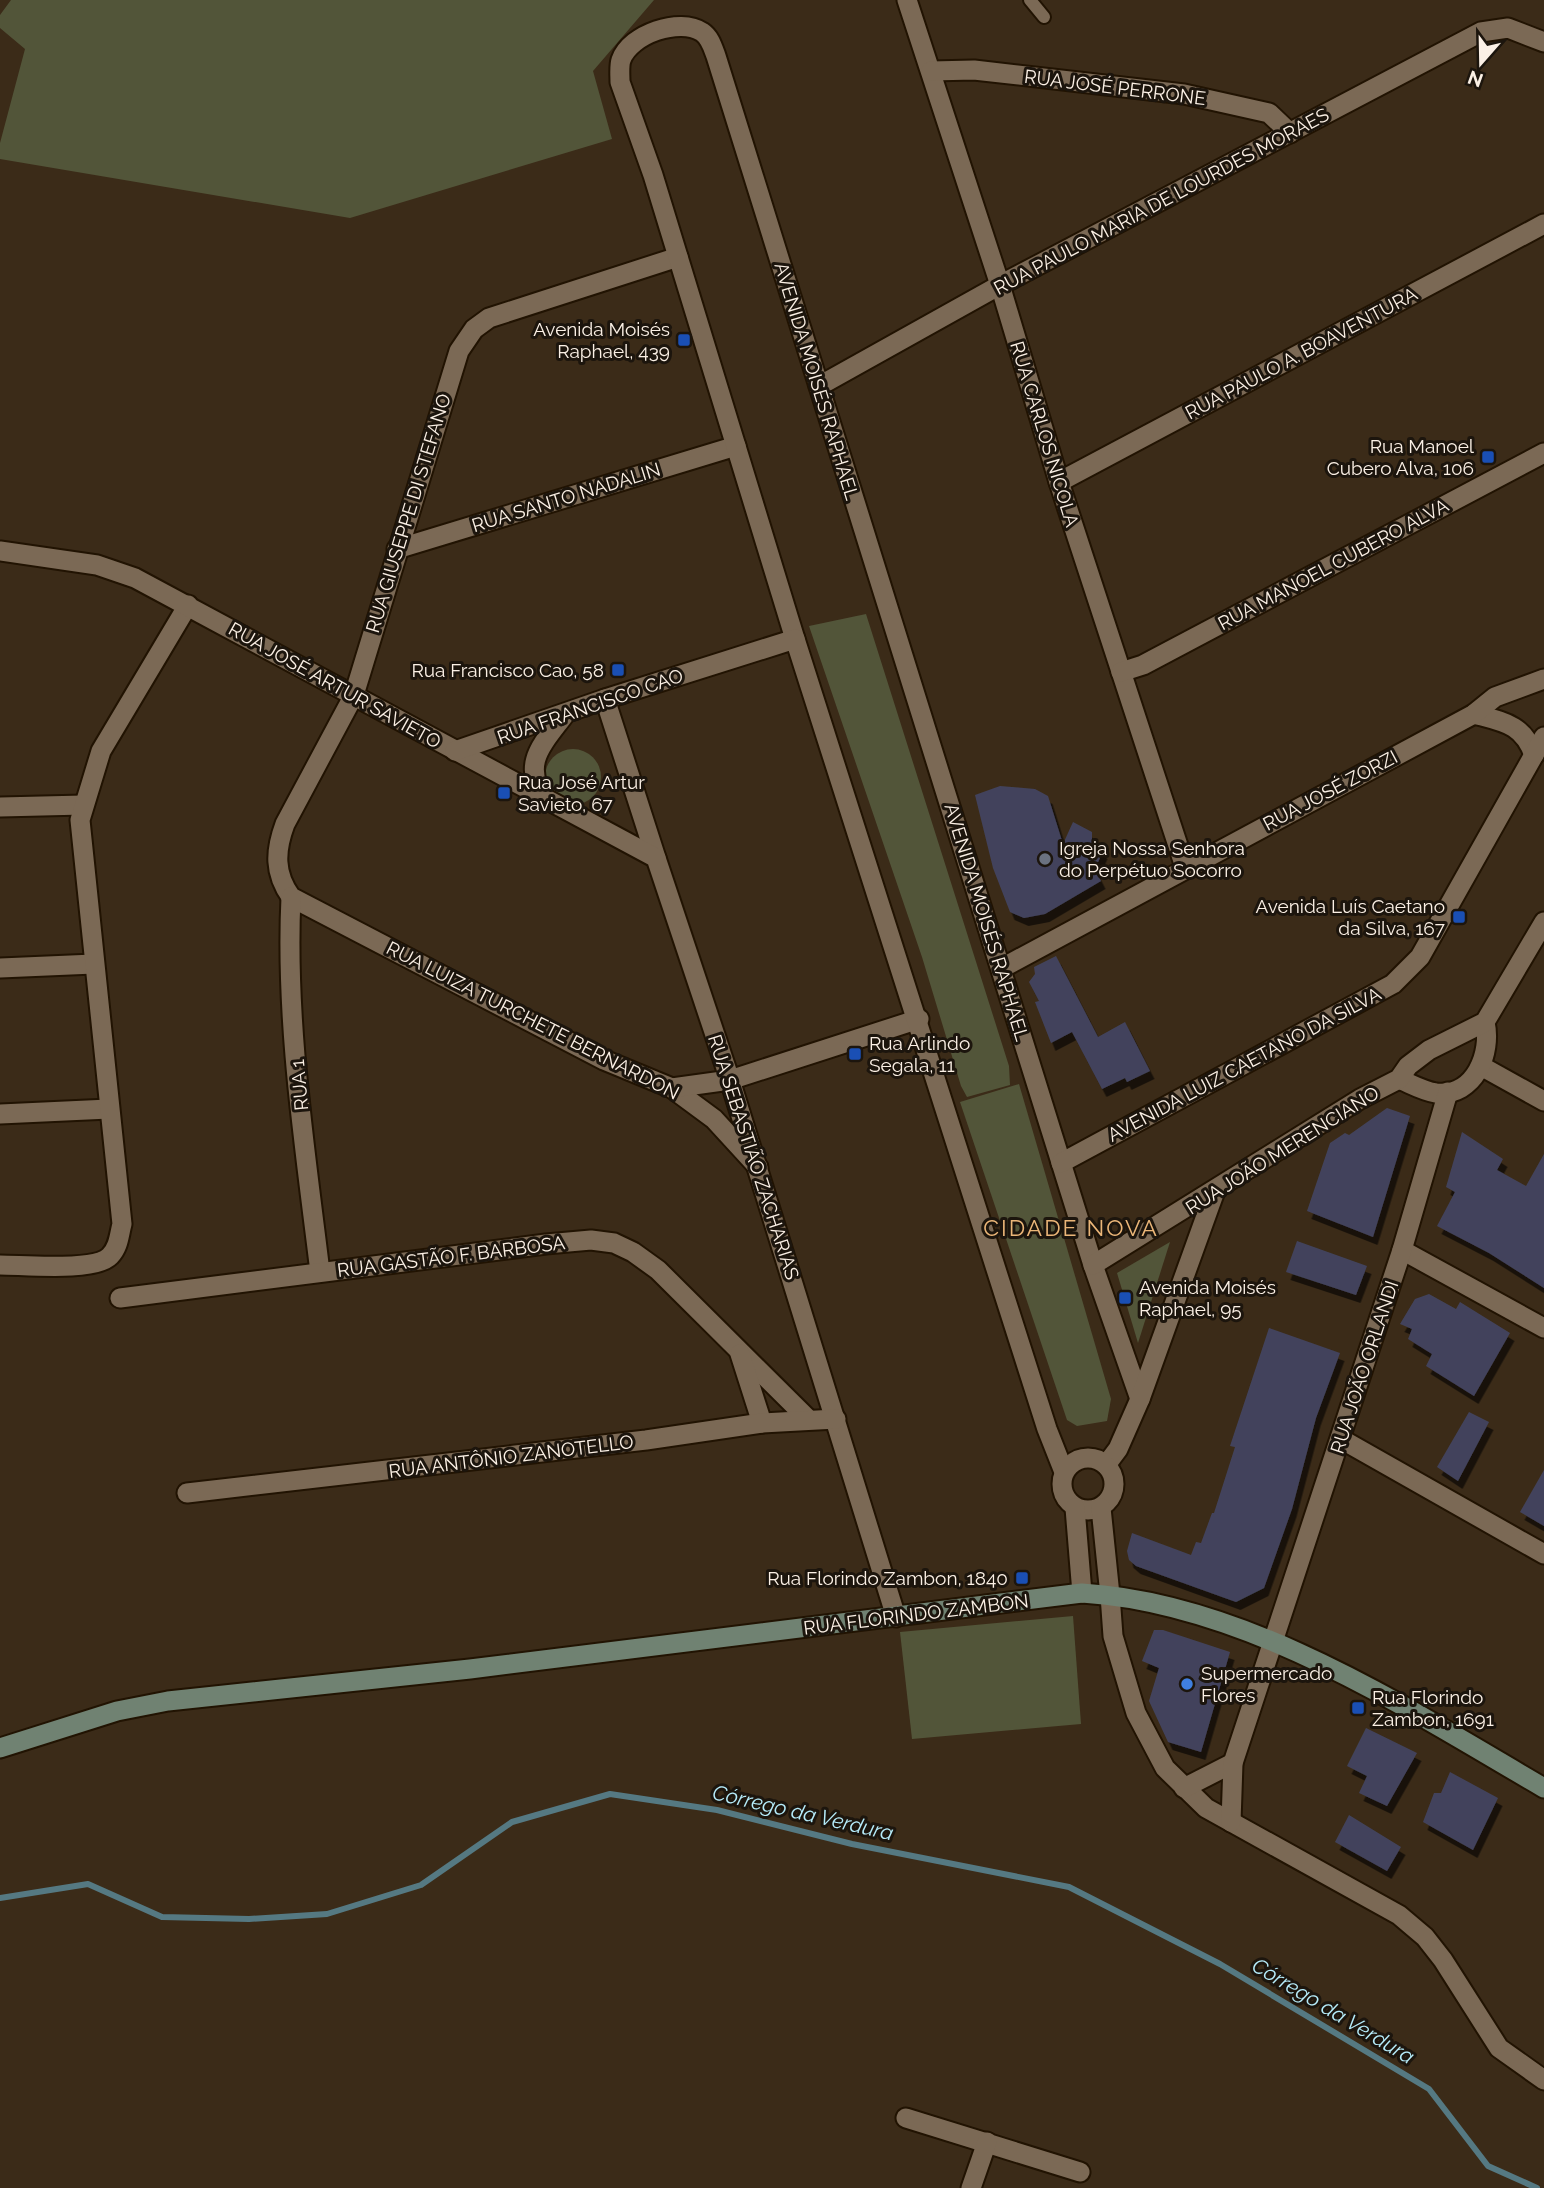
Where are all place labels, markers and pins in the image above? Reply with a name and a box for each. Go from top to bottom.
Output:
place label: Avenida Moisés Raphael, 439 [533,318,670,362]
marker: Avenida Moisés Raphael, 439 [676,332,692,348]
place label: Rua Manoel Cubero Alva, 106 [1327,435,1475,479]
marker: Rua Manoel Cubero Alva, 106 [1480,449,1496,465]
place label: Rua Francisco Cao, 58 [411,659,604,681]
marker: Rua Francisco Cao, 58 [610,662,626,678]
place label: Rua José Artur Savieto, 67 [518,771,645,815]
marker: Rua José Artur Savieto, 67 [496,785,512,801]
place label: Igreja Nossa Senhora do Perpétuo Socorro [1059,837,1245,881]
marker: Igreja Nossa Senhora do Perpétuo Socorro [1037,851,1053,867]
place label: Avenida Luís Caetano da Silva, 167 [1256,895,1445,939]
marker: Avenida Luís Caetano da Silva, 167 [1451,909,1467,925]
place label: Rua Arlindo Segala, 11 [869,1032,970,1076]
marker: Rua Arlindo Segala, 11 [847,1046,863,1062]
place label: Avenida Moisés Raphael, 95 [1139,1276,1276,1320]
marker: Avenida Moisés Raphael, 95 [1117,1290,1133,1306]
place label: Rua Florindo Zambon, 1840 [767,1567,1008,1589]
marker: Rua Florindo Zambon, 1840 [1014,1570,1030,1586]
place label: Supermercado Flores [1201,1662,1332,1706]
marker: Supermercado Flores [1179,1676,1195,1692]
place label: Rua Florindo Zambon, 1691 [1372,1686,1494,1730]
marker: Rua Florindo Zambon, 1691 [1350,1700,1366,1716]

